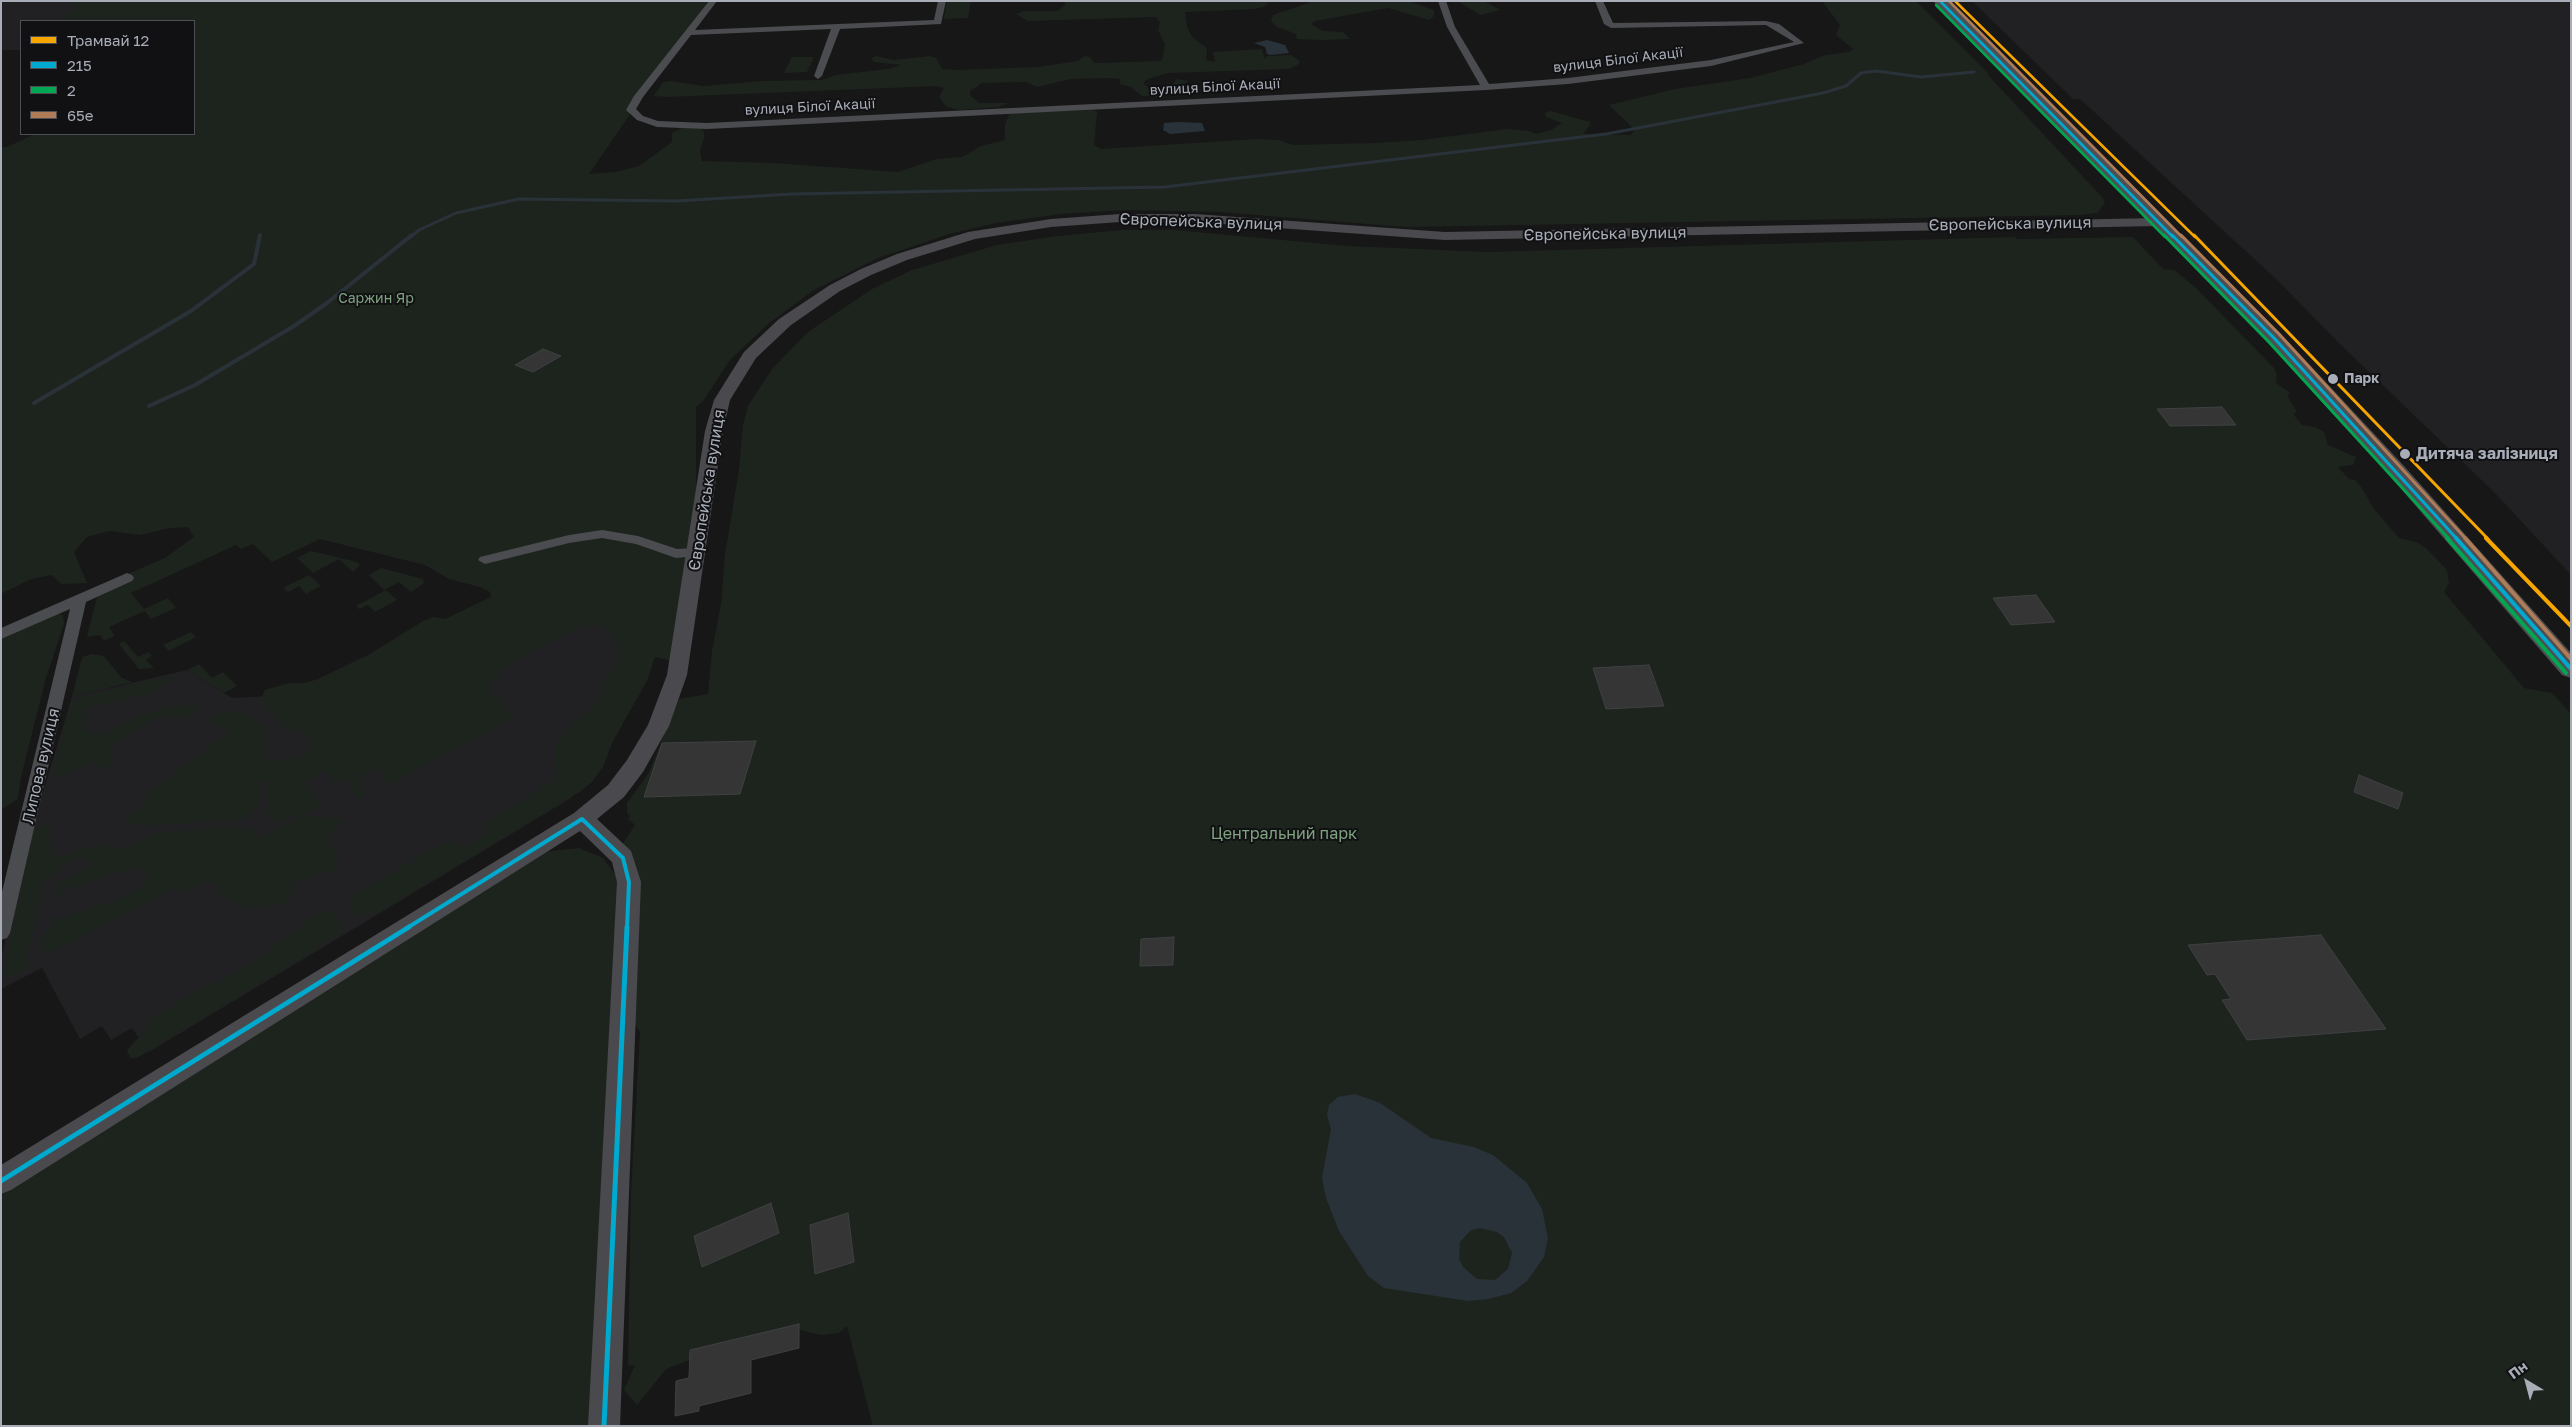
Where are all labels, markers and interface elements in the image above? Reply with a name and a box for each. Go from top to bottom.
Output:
legend [20,20,195,135]
text: Трамвай 12 [67,31,149,49]
street label: вулиця Білої Акації [1552,44,1684,76]
text: 215 [67,56,92,74]
street label: вулиця Білої Акації [1149,75,1281,99]
text: 2 [67,81,76,99]
street label: вулиця Білої Акації [744,95,876,119]
text: 65е [67,106,93,124]
street label: Європейська вулиця [1119,210,1283,234]
street label: Європейська вулиця [1928,213,2092,235]
street label: Європейська вулиця [1523,223,1687,245]
park label: Саржин Яр [338,291,414,307]
place label: Парк [2344,371,2379,387]
marker: Парк [2326,372,2340,386]
street label: Європейська вулиця [685,408,729,572]
place label: Дитяча залізниця [2416,444,2558,464]
marker: Дитяча залізниця [2398,447,2412,461]
street label: Липова вулиця [18,706,64,826]
park label: Центральний парк [1211,824,1357,844]
north arrow [2502,1357,2552,1407]
text: Пн [2505,1357,2530,1382]

